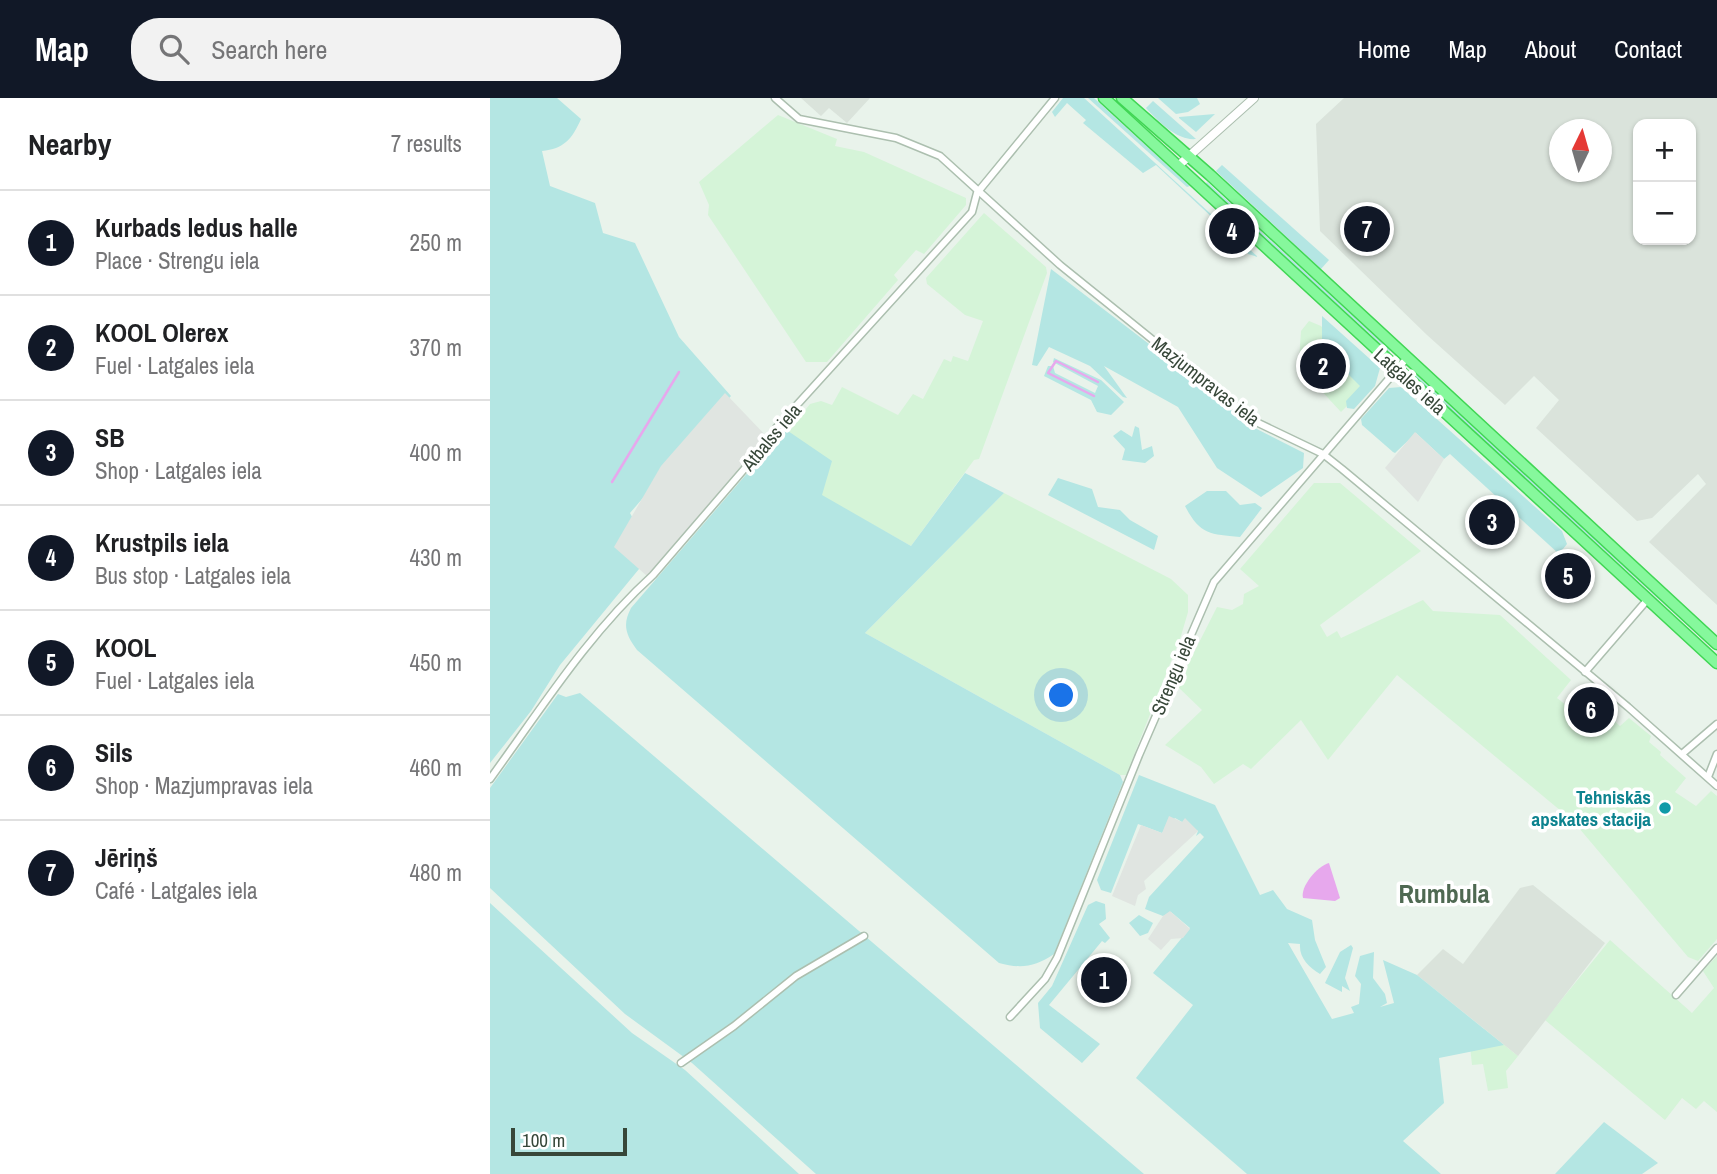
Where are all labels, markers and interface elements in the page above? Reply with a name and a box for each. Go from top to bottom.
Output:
search box [131,18,621,81]
text: Map [35,27,89,71]
icon: search [155,30,193,68]
text: Search here [211,32,327,67]
text: Home [1358,33,1410,65]
text: Map [1448,33,1487,65]
text: About [1525,33,1576,65]
text: Contact [1614,33,1682,65]
north arrow [1549,119,1612,182]
map controls [1633,119,1696,245]
button: + [1633,119,1696,182]
text: Nearby [28,124,111,164]
text: 7 results [391,128,462,159]
button: − [1633,182,1696,245]
pin: 7 [1344,203,1390,255]
pin: 4 [1209,205,1255,257]
text: Kurbads ledus halle [95,210,298,245]
text: 1 [46,227,56,258]
text: 250 m [410,227,462,258]
text: Place · Strengu iela [95,245,260,276]
text: KOOL Olerex [95,315,229,350]
street label: Mazjumpravas iela [1146,331,1266,432]
text: 2 [46,332,56,363]
text: 370 m [410,332,462,363]
pin: 2 [1300,340,1346,392]
street label: Latgales iela [1368,342,1452,420]
text: Fuel · Latgales iela [95,350,254,381]
street label: Atbalss iela [735,398,807,477]
text: SB [95,420,125,455]
text: 3 [46,437,56,468]
text: 400 m [410,437,462,468]
text: Shop · Latgales iela [95,455,262,486]
pin: 3 [1469,496,1515,548]
text: Krustpils iela [95,525,229,560]
text: 4 [46,542,56,573]
text: 430 m [410,542,462,573]
pin: 5 [1545,550,1591,602]
text: Bus stop · Latgales iela [95,560,291,591]
text: KOOL [95,630,157,665]
street label: Strengu iela [1145,631,1202,719]
text: 5 [46,647,56,678]
text: 450 m [410,647,462,678]
text: Fuel · Latgales iela [95,665,254,696]
your location [1044,678,1078,712]
pin: 6 [1568,684,1614,736]
text: Sils [95,735,133,770]
text: 6 [46,752,56,783]
text: 460 m [410,752,462,783]
text: Shop · Mazjumpravas iela [95,770,313,801]
place label: Tehniskās apskates stacija [1531,784,1651,832]
marker: Tehniskās apskates stacija [1657,800,1673,816]
text: Jēriņš [95,840,158,875]
text: 7 [46,857,56,888]
text: 480 m [410,857,462,888]
text: Café · Latgales iela [95,875,258,906]
district label: Rumbula [1398,876,1490,911]
pin: 1 [1081,954,1127,1006]
scale bar [511,1125,626,1157]
text: 100 m [522,1127,565,1153]

